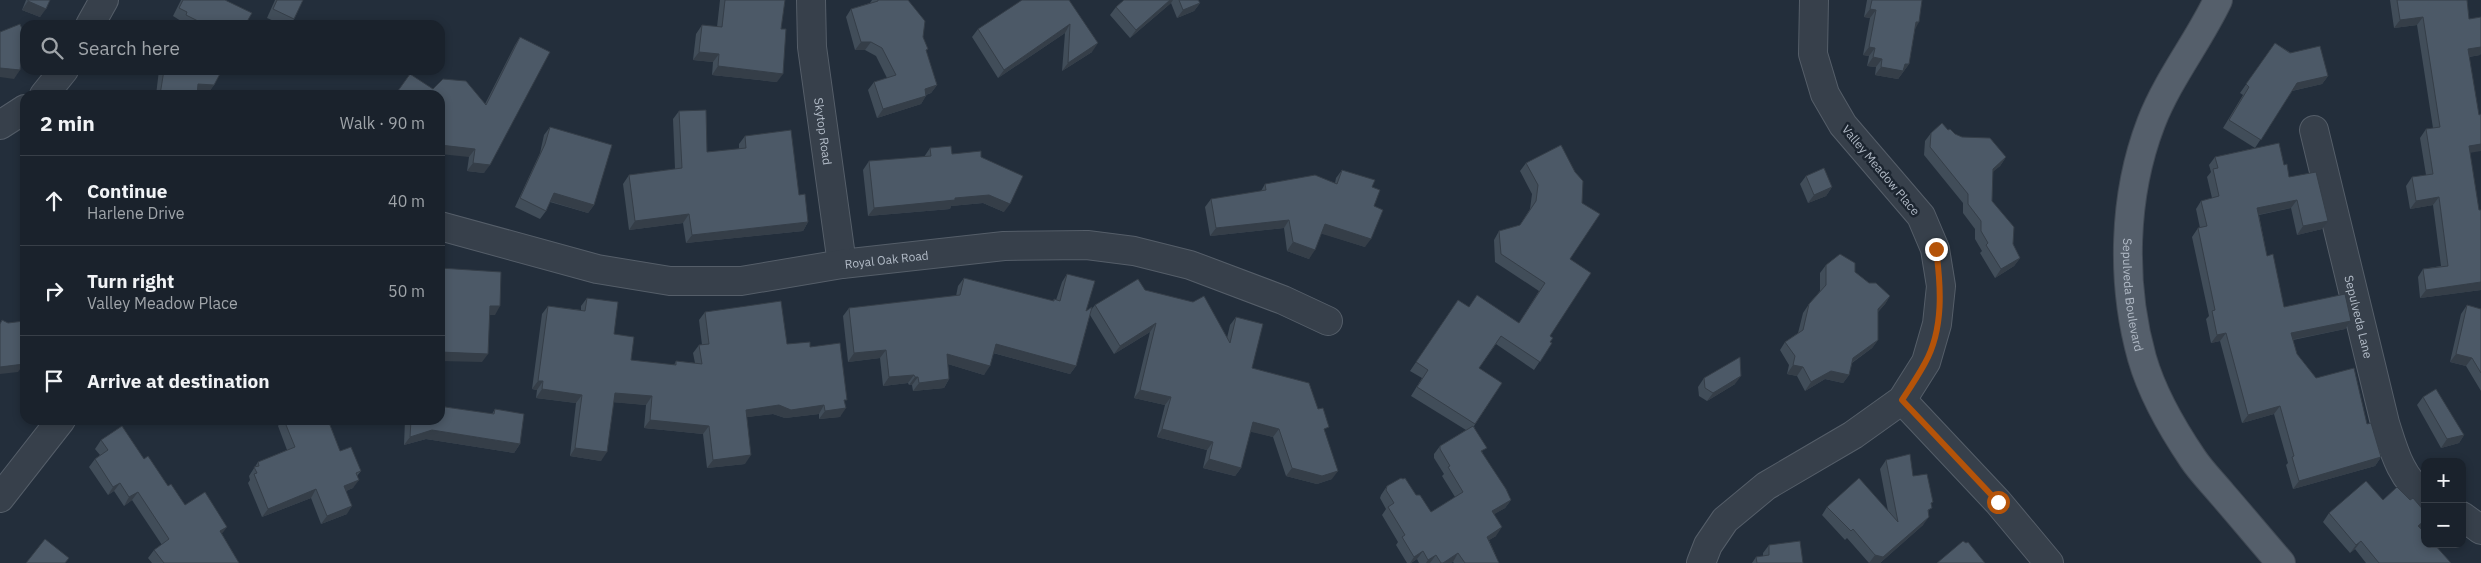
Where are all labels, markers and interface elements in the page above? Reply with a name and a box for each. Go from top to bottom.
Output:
search box [20,20,445,75]
icon: search [38,34,66,62]
text: Search here [78,36,180,60]
street label: Skytop Road [812,97,836,166]
text: 2 min [40,109,95,137]
text: Walk · 90 m [340,113,425,133]
street label: Valley Meadow Place [1839,122,1923,218]
text: Continue [87,179,167,203]
icon: ahead [40,187,68,215]
text: 40 m [388,191,425,211]
text: Harlene Drive [87,203,185,223]
route end [1925,238,1948,261]
street label: Sepulveda Boulevard [2120,238,2147,353]
street label: Royal Oak Road [844,247,929,271]
text: Turn right [87,269,174,293]
street label: Sepulveda Lane [2342,274,2377,360]
icon: right [40,277,68,305]
text: 50 m [388,281,425,301]
text: Valley Meadow Place [87,293,238,313]
icon: arrive [40,367,68,395]
text: Arrive at destination [87,369,270,393]
map controls [2421,458,2466,548]
button: + [2421,458,2466,503]
route start [1987,491,2010,514]
button: − [2421,503,2466,548]

